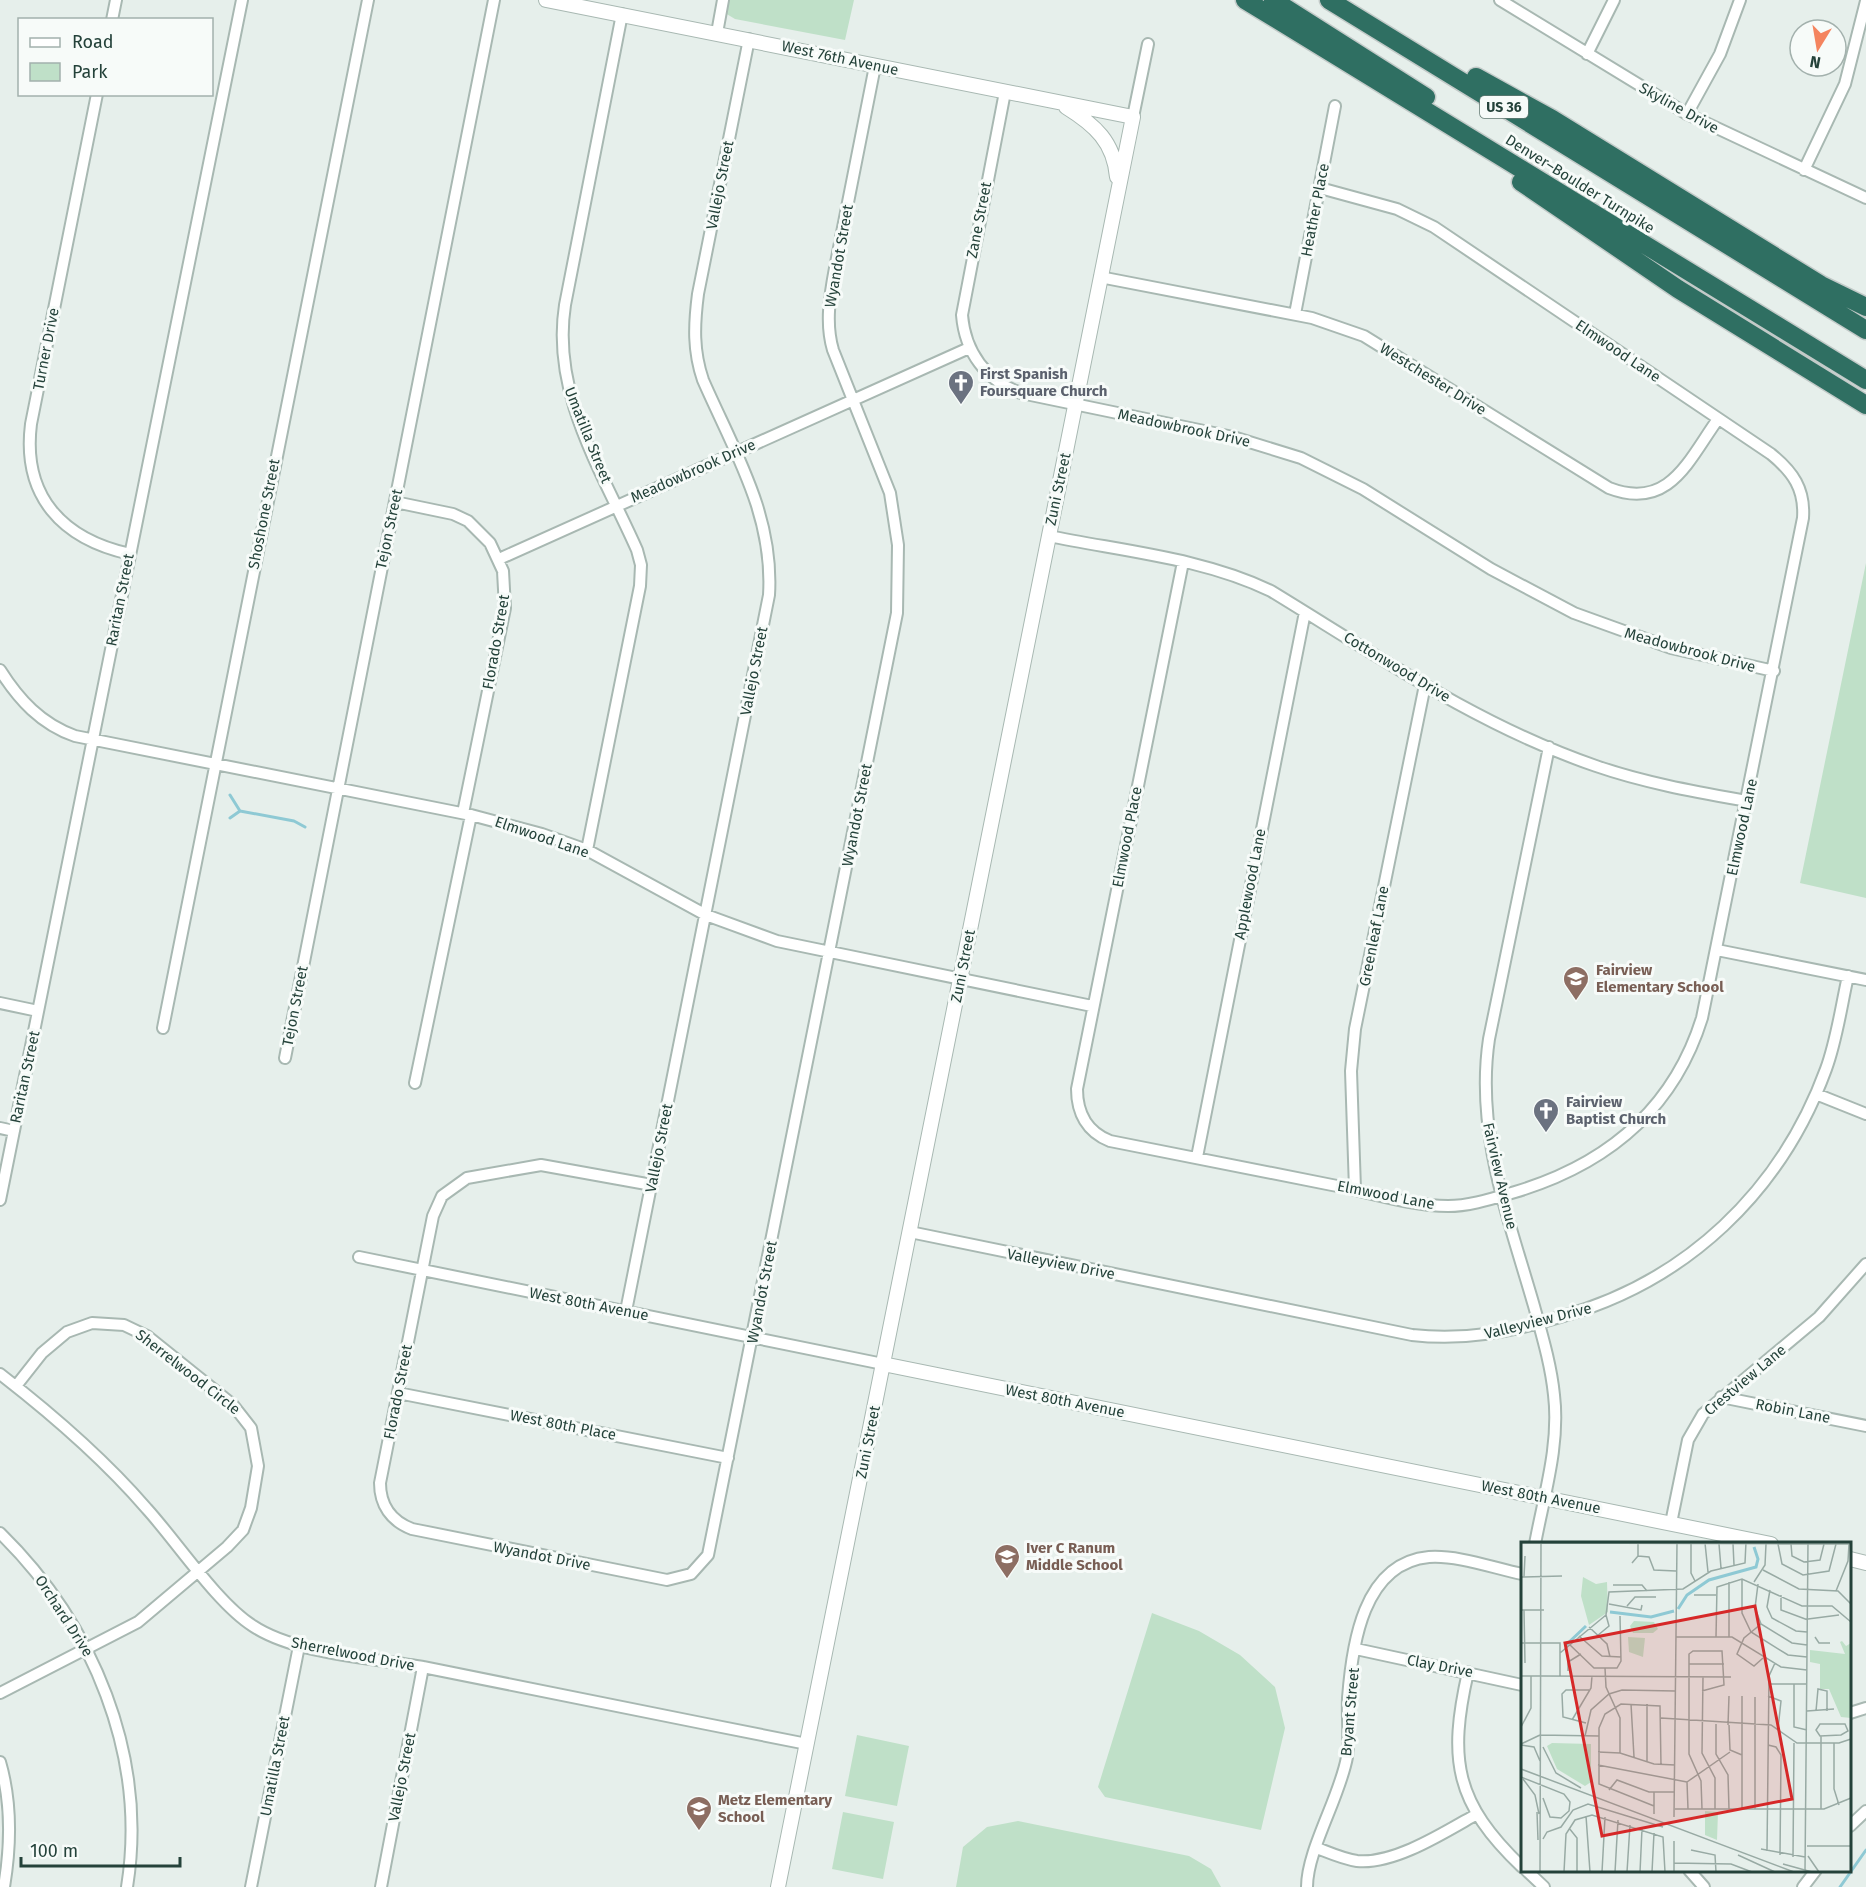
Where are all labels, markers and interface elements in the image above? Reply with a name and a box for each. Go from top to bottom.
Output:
legend [18,18,213,96]
north arrow [1788,18,1848,78]
text: Road [72,31,114,53]
street label: West 76th Avenue [780,37,900,79]
text: N [1808,52,1822,73]
text: Park [72,61,108,83]
street label: Skyline Drive [1636,79,1722,137]
road number: US 36 [1480,96,1528,118]
street label: Denver–Boulder Turnpike [1502,131,1658,237]
street label: Vallejo Street [703,138,738,231]
street label: Heather Place [1297,162,1333,258]
street label: Zane Street [963,180,995,260]
street label: Wyandot Street [821,203,857,309]
street label: Turner Drive [29,306,63,392]
street label: Elmwood Lane [1572,316,1664,386]
street label: Westchester Drive [1376,339,1490,419]
place label: First Spanish Foursquare Church [980,365,1108,400]
church icon: First Spanish Foursquare Church [946,368,976,406]
street label: Umatilla Street [561,384,616,486]
street label: Meadowbrook Drive [1116,405,1252,451]
street label: Meadowbrook Drive [628,435,758,507]
street label: Zuni Street [1042,450,1075,527]
street label: Shoshone Street [244,457,284,571]
street label: Tejon Street [372,487,406,571]
street label: Raritan Street [102,552,138,648]
street label: Florado Street [479,593,513,691]
street label: Vallejo Street [737,624,772,717]
street label: Meadowbrook Drive [1622,624,1758,676]
street label: Cottonwood Drive [1340,628,1454,706]
street label: Wyandot Street [838,762,876,868]
street label: Elmwood Lane [1723,777,1761,877]
street label: Elmwood Place [1108,785,1146,889]
street label: Elmwood Lane [492,812,592,862]
street label: Applewood Lane [1230,827,1270,941]
street label: Greenleaf Lane [1355,884,1393,988]
street label: Zuni Street [947,927,979,1004]
place label: Fairview Elementary School [1596,961,1724,996]
street label: Tejon Street [278,964,312,1048]
school or university icon: Fairview Elementary School [1561,964,1591,1002]
street label: Raritan Street [6,1029,44,1125]
place label: Fairview Baptist Church [1566,1093,1666,1128]
church icon: Fairview Baptist Church [1531,1096,1561,1134]
street label: Vallejo Street [642,1101,677,1194]
street label: Fairview Avenue [1479,1121,1521,1231]
street label: Elmwood Lane [1336,1177,1436,1213]
street label: Wyandot Street [743,1239,781,1345]
street label: Valleyview Drive [1005,1245,1117,1283]
street label: West 80th Avenue [528,1284,650,1324]
street label: Valleyview Drive [1483,1299,1593,1343]
street label: Sherrelwood Circle [132,1326,244,1418]
street label: Crestview Lane [1701,1341,1789,1419]
street label: Florado Street [380,1343,416,1441]
street label: West 80th Avenue [1004,1381,1126,1421]
street label: Robin Lane [1754,1395,1832,1427]
street label: Zuni Street [852,1403,884,1480]
street label: West 80th Place [508,1406,618,1444]
street label: West 80th Avenue [1480,1477,1602,1517]
street label: Wyandot Drive [492,1538,592,1574]
place label: Iver C Ranum Middle School [1026,1539,1123,1574]
school or university icon: Iver C Ranum Middle School [992,1542,1022,1580]
inset map [1521,1542,1851,1872]
street label: Orchard Drive [31,1572,97,1660]
street label: Sherrelwood Drive [290,1633,416,1675]
street label: Clay Drive [1405,1651,1475,1681]
street label: Bryant Street [1337,1666,1363,1757]
street label: Umatilla Street [256,1714,294,1818]
street label: Vallejo Street [385,1730,420,1823]
place label: Metz Elementary School [718,1791,832,1826]
school or university icon: Metz Elementary School [684,1794,714,1832]
scale bar [21,1830,180,1868]
text: 100 m [30,1840,78,1862]

